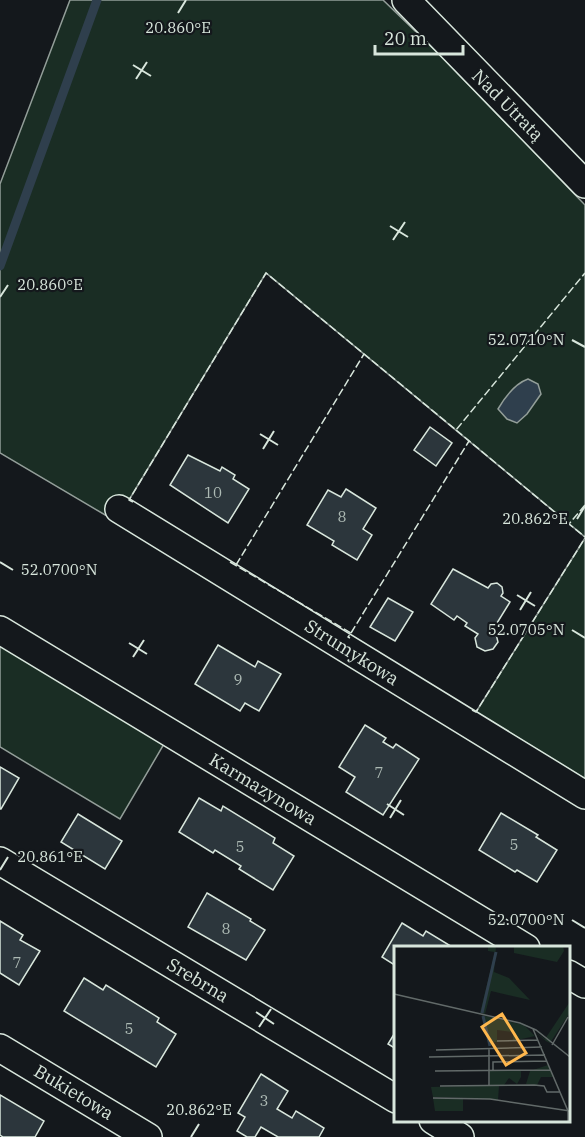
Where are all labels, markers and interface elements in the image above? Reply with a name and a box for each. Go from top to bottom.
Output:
text: 20.860°E [145,18,211,37]
scale bar [375,18,464,56]
text: 20 m [384,27,427,50]
street label: Nad Utratą [467,64,549,146]
text: 20.860°E [17,275,83,294]
text: 52.0710°N [488,330,564,349]
house number: 10 [204,483,222,502]
house number: 8 [337,507,347,526]
text: 20.862°E [502,509,568,528]
text: 52.0700°N [21,560,97,579]
street label: Strumykowa [301,614,404,690]
text: 52.0705°N [488,620,564,639]
house number: 9 [233,670,243,689]
street label: Karmazynowa [205,748,321,830]
house number: 7 [374,763,384,782]
house number: 5 [509,835,519,854]
house number: 5 [235,837,245,856]
text: 20.861°E [17,847,83,866]
text: 52.0700°N [488,910,564,929]
house number: 8 [221,919,231,938]
inset map [394,946,570,1122]
house number: 7 [12,953,22,972]
street label: Srebrna [163,953,233,1008]
house number: 5 [124,1019,134,1038]
street label: Bukietowa [30,1059,118,1125]
house number: 3 [259,1091,269,1110]
text: 20.862°E [166,1100,232,1119]

